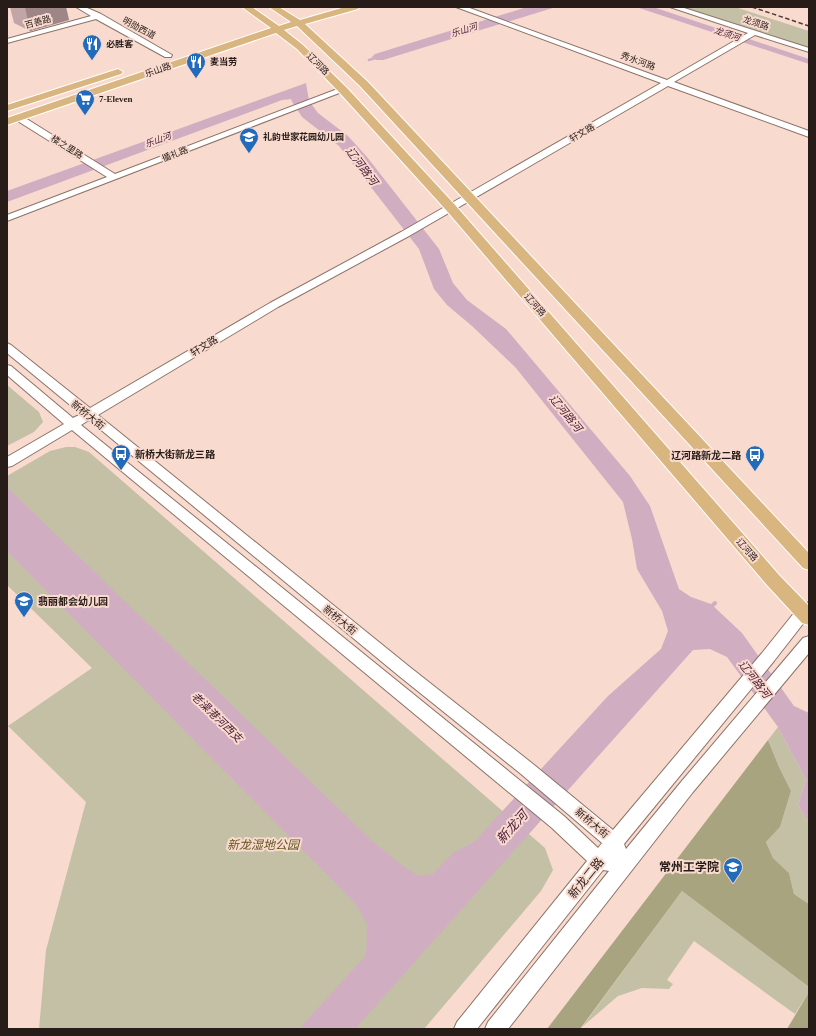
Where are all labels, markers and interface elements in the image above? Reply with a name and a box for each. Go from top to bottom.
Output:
street label: 龙须路 [742,13,771,32]
street label: 百善路 [24,14,52,30]
street label: 明勋西道 [121,15,157,41]
water label: 乐山河 [450,20,480,39]
water label: 龙须河 [713,25,743,44]
restaurant icon: 必胜客 [81,33,103,61]
place label: 必胜客 [106,39,133,49]
street label: 秀水河路 [619,50,657,72]
restaurant icon: 麦当劳 [185,51,207,79]
street label: 辽河路 [305,51,331,77]
place label: 麦当劳 [210,57,237,67]
street label: 乐山路 [144,61,172,79]
supermarket icon: 7-Eleven [74,88,96,116]
place label: 7-Eleven [99,94,133,104]
street label: 轩文路 [568,122,596,144]
school or university icon: 礼韵世家花园幼儿园 [238,126,260,154]
water label: 乐山河 [144,130,174,149]
place label: 礼韵世家花园幼儿园 [263,131,344,142]
street label: 楼之里路 [49,133,85,161]
street label: 循礼路 [160,144,189,164]
water label: 辽河路河 [344,145,381,189]
street label: 辽河路 [522,292,548,318]
street label: 轩文路 [188,334,220,358]
water label: 辽河路河 [547,392,586,435]
street label: 新桥大街 [69,398,107,432]
bus stop icon: 新桥大街新龙三路 [110,443,132,471]
bus stop icon: 辽河路新龙二路 [744,444,766,472]
place label: 新桥大街新龙三路 [135,448,216,460]
place label: 辽河路新龙二路 [671,449,742,461]
street label: 辽河路 [734,537,760,563]
school or university icon: 翡丽都会幼儿园 [13,590,35,618]
place label: 翡丽都会幼儿园 [38,595,108,607]
street label: 新桥大街 [321,603,359,637]
water label: 辽河路河 [737,658,775,702]
water label: 老澡港河西支 [189,690,246,746]
water label: 新龙河 [493,805,533,847]
street label: 新桥大街 [573,806,611,840]
park label: 新龙湿地公园 [227,838,301,852]
street label: 新龙二路 [565,855,607,901]
school or university icon: 常州工学院 [722,856,744,884]
place label: 常州工学院 [659,860,719,874]

